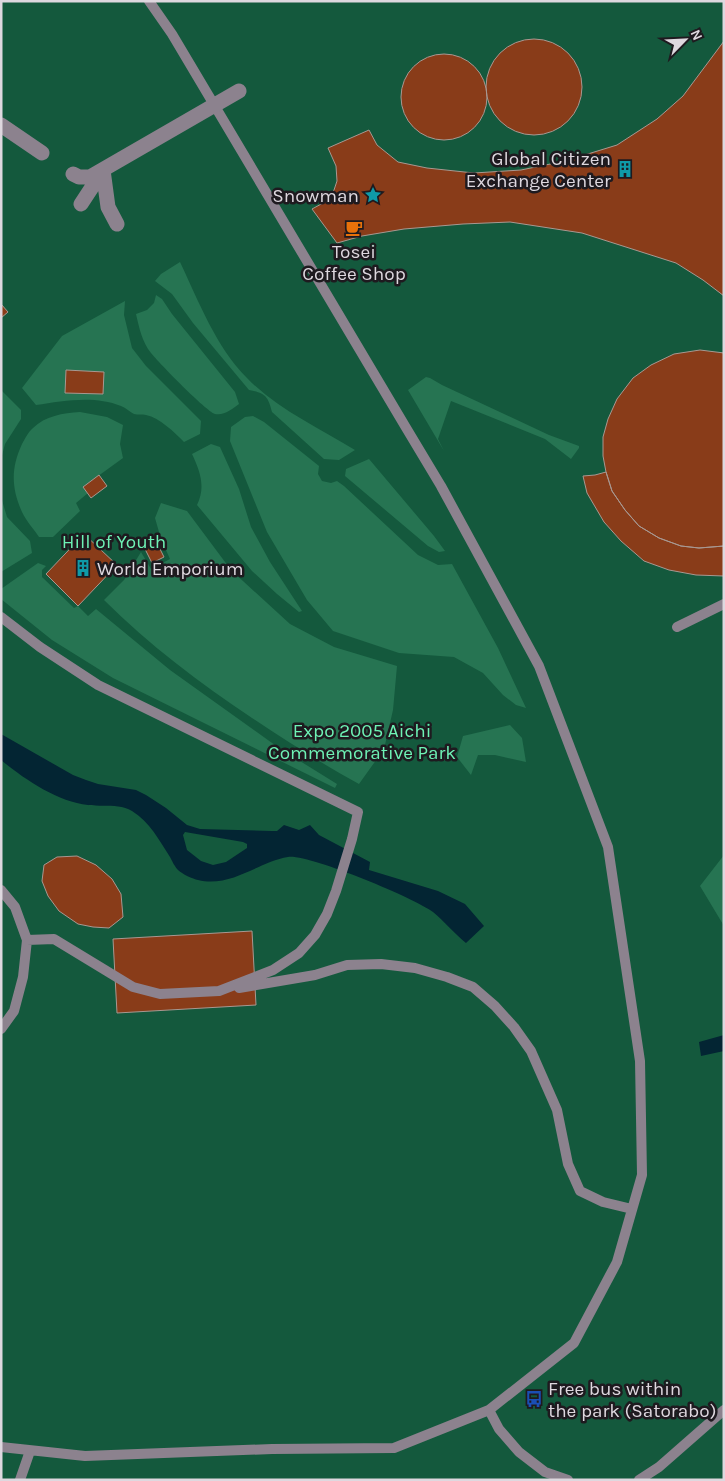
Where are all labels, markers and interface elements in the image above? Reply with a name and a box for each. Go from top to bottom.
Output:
north arrow [660,15,710,65]
text: N [687,27,706,43]
place label: Global Citizen Exchange Center [466,148,611,192]
building icon: Global Citizen Exchange Center [615,159,635,179]
place label: Snowman [272,185,359,207]
place icon: Snowman [363,185,383,205]
cafe icon: Tosei Coffee Shop [344,218,364,238]
place label: Tosei Coffee Shop [302,241,406,285]
park label: Hill of Youth [62,531,166,553]
building icon: World Emporium [73,558,93,578]
place label: World Emporium [97,558,243,580]
park label: Expo 2005 Aichi Commemorative Park [268,720,456,764]
place label: Free bus within the park (Satorabo) [548,1378,716,1422]
bus stop icon: Free bus within the park (Satorabo) [524,1389,544,1409]

